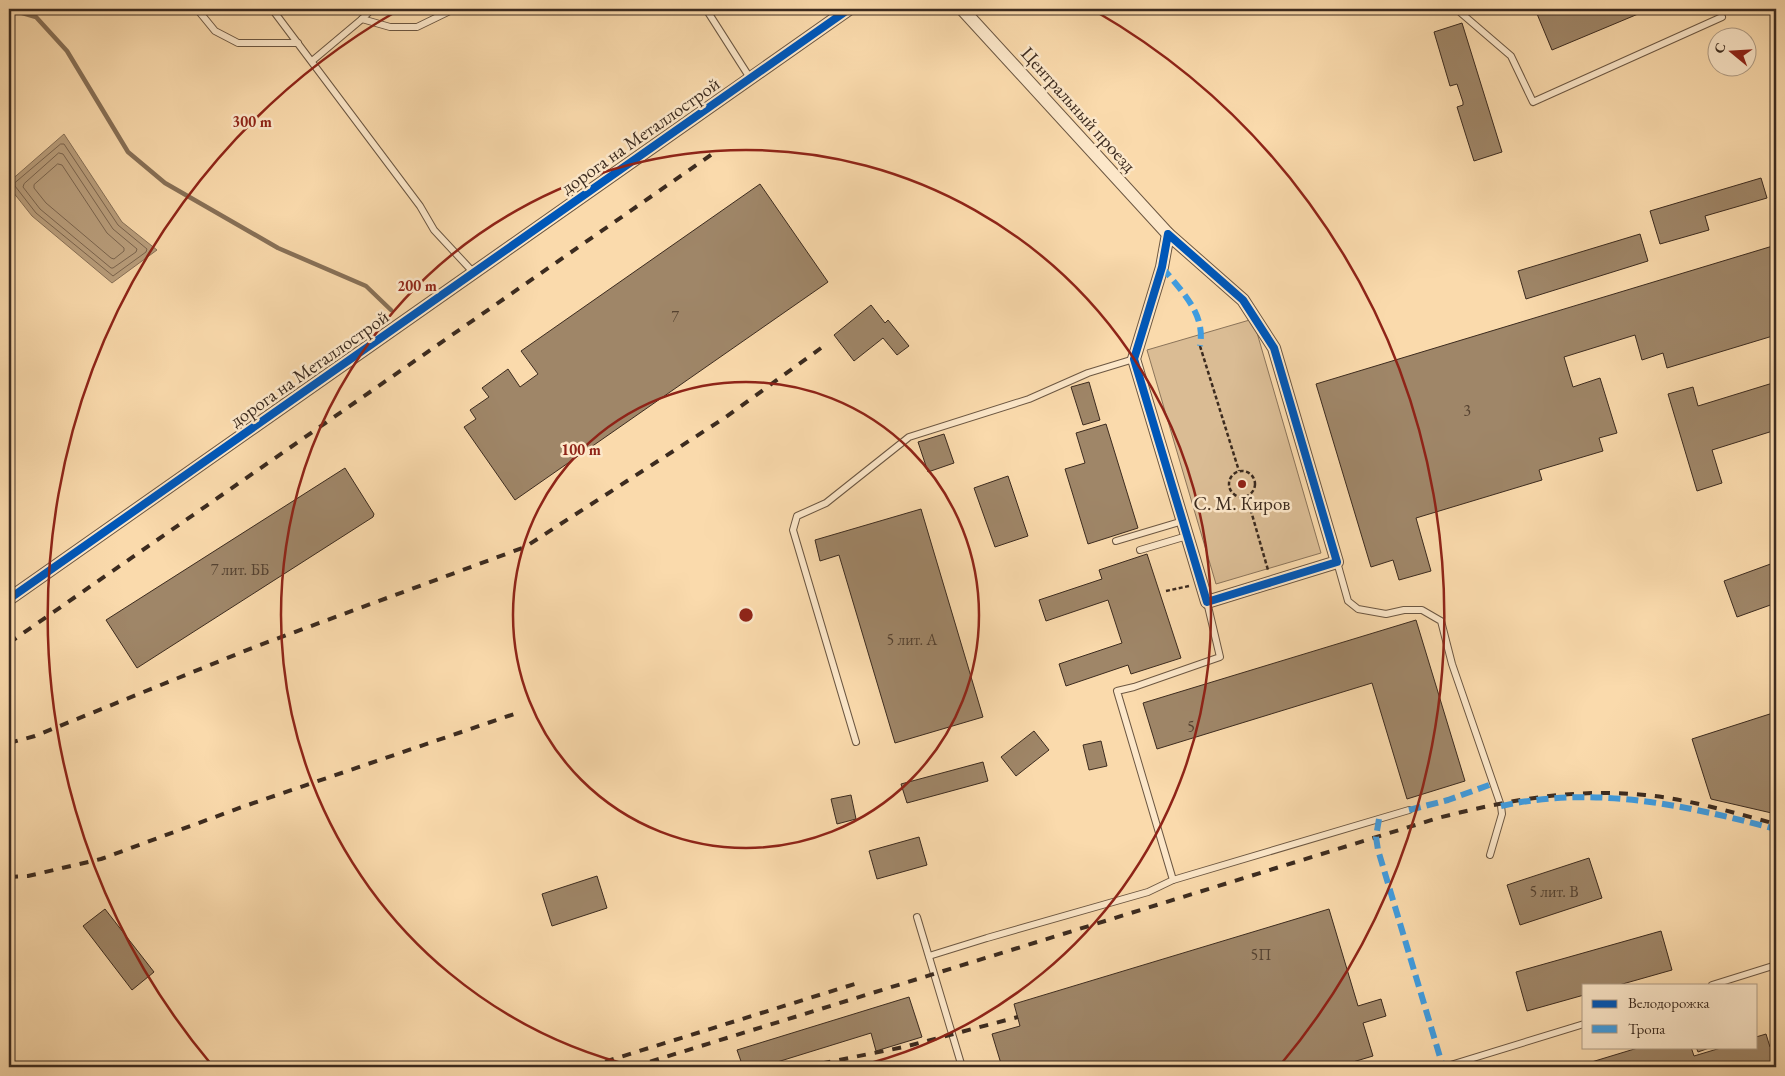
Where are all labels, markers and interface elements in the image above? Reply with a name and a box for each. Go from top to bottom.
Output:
north arrow [1708,28,1758,78]
text: С [1710,40,1730,55]
street label: Центральный проезд [1016,41,1142,178]
street label: дорога на Металлострой [556,71,725,200]
text: 300 m [232,112,272,131]
text: 200 m [397,276,437,295]
street label: дорога на Металлострой [225,304,394,433]
house number: 7 [671,306,679,327]
house number: 3 [1463,400,1471,421]
text: 100 m [561,440,601,459]
marker: С. М. Киров [1236,478,1248,490]
place label: С. М. Киров [1194,491,1290,516]
house number: 7 лит. ББ [211,559,269,580]
centre of rings [737,606,755,624]
house number: 5 лит. А [887,629,938,650]
house number: 5 [1187,716,1195,737]
house number: 5 лит. В [1529,881,1579,902]
house number: 5П [1251,944,1271,965]
legend [1582,984,1758,1048]
text: Велодорожка [1628,993,1709,1012]
text: Тропа [1628,1019,1665,1038]

